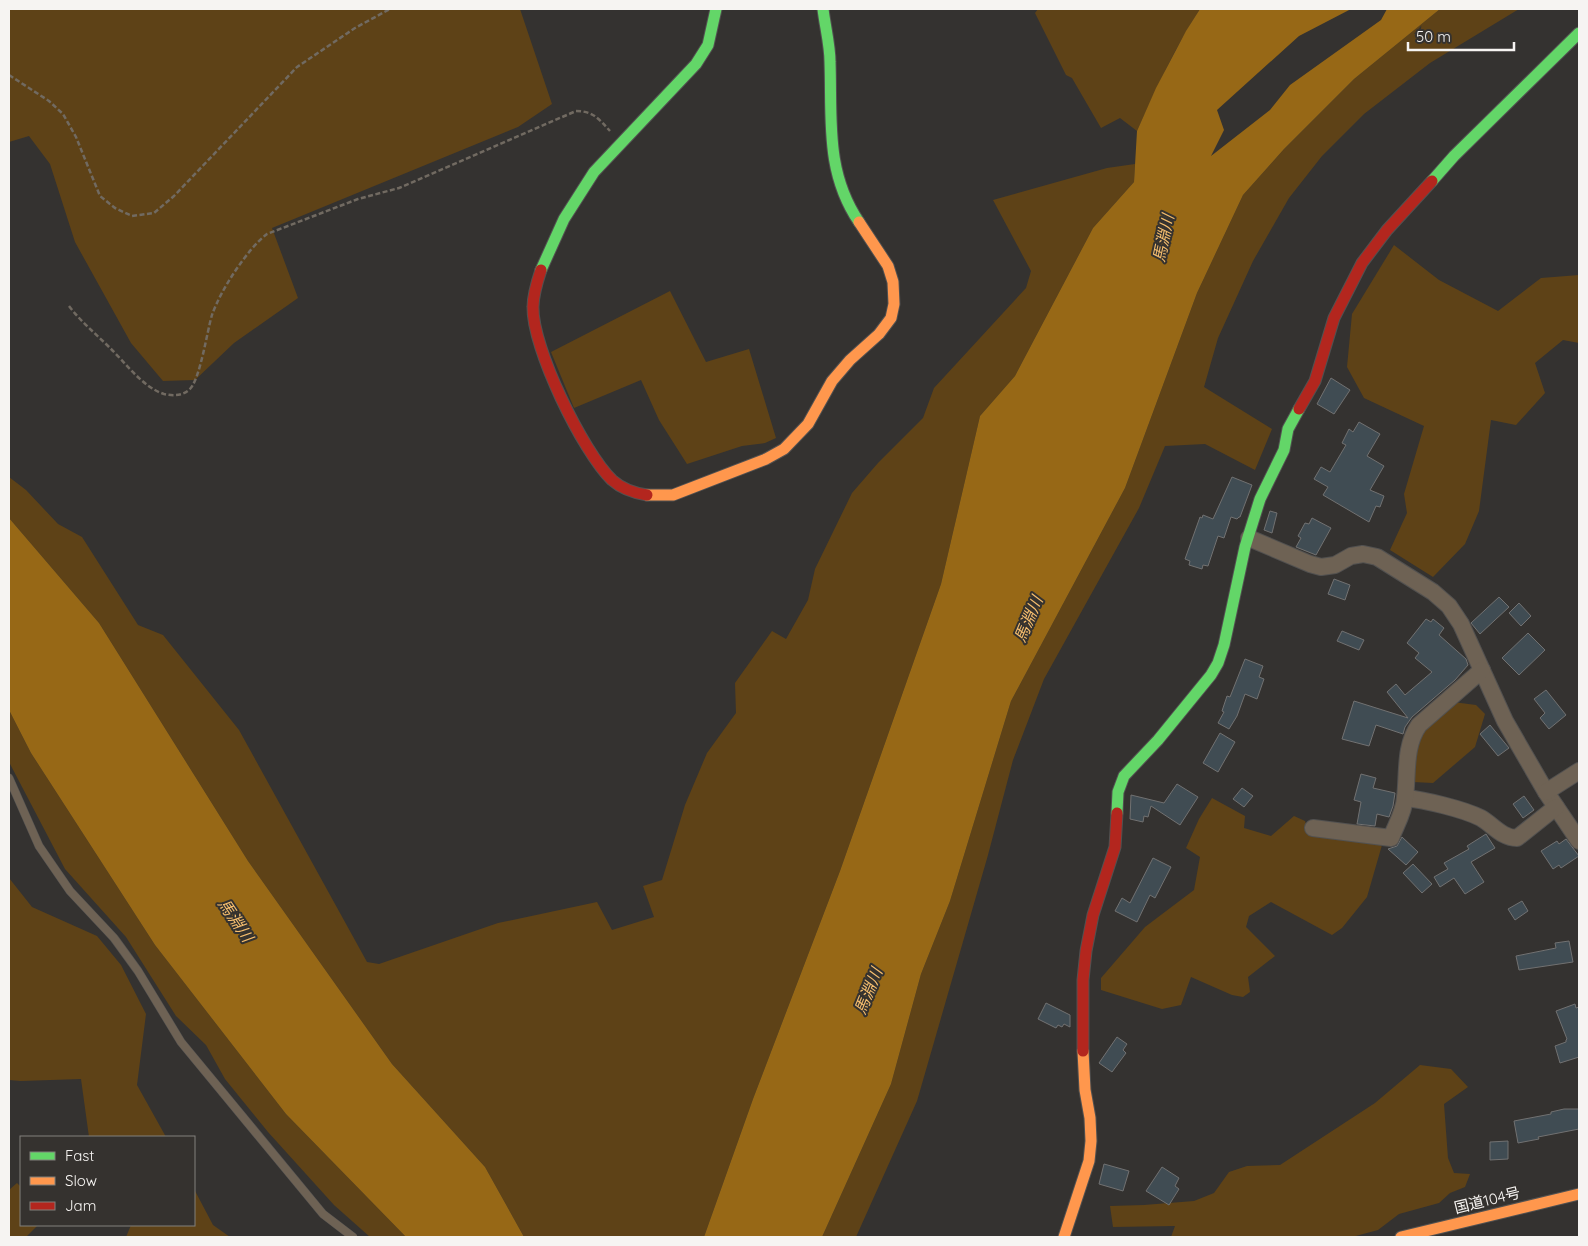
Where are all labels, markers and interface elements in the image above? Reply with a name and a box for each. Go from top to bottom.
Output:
scale bar [1408,20,1514,52]
text: 50 m [1416,27,1451,46]
water label: 馬淵川 [1148,210,1178,264]
water label: 馬淵川 [1009,591,1047,645]
water label: 馬淵川 [214,895,259,947]
water label: 馬淵川 [850,963,887,1017]
legend [20,1136,195,1226]
text: Fast [65,1146,94,1165]
text: Slow [65,1171,97,1190]
street label: 国道104号 [1452,1183,1522,1217]
text: Jam [65,1196,96,1215]

